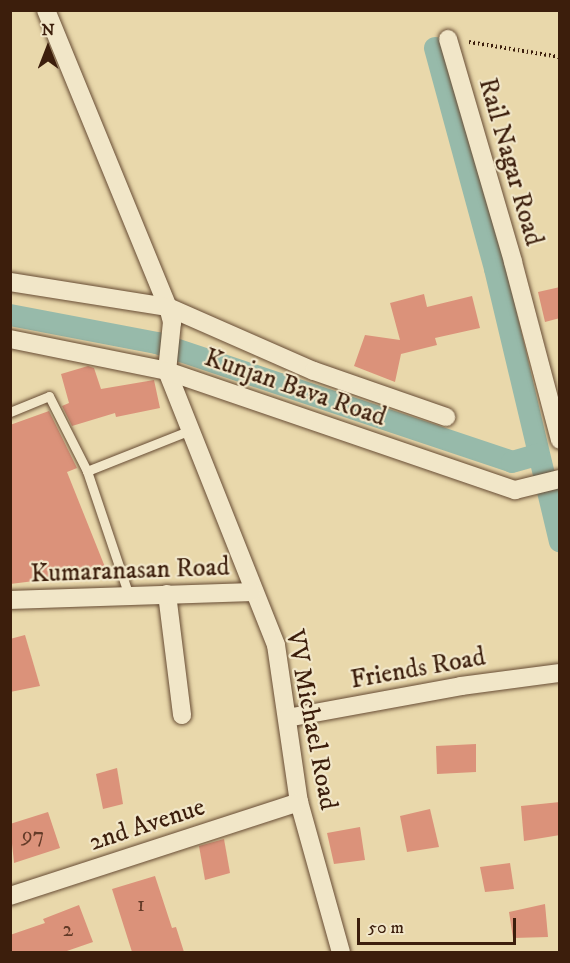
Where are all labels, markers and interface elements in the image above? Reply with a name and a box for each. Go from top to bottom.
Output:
north arrow [18,18,78,78]
text: N [41,20,55,40]
street label: Rail Nagar Road [471,75,549,249]
street label: Kunjan Bava Road [200,342,390,434]
street label: Kumaranasan Road [30,552,230,590]
street label: VV Michael Road [278,627,344,813]
street label: Friends Road [348,642,488,696]
street label: 2nd Avenue [85,792,209,858]
house number: 97 [22,823,44,849]
house number: 1 [137,892,145,918]
scale bar [360,906,519,944]
house number: 2 [63,917,73,943]
text: 50 m [368,917,404,939]

